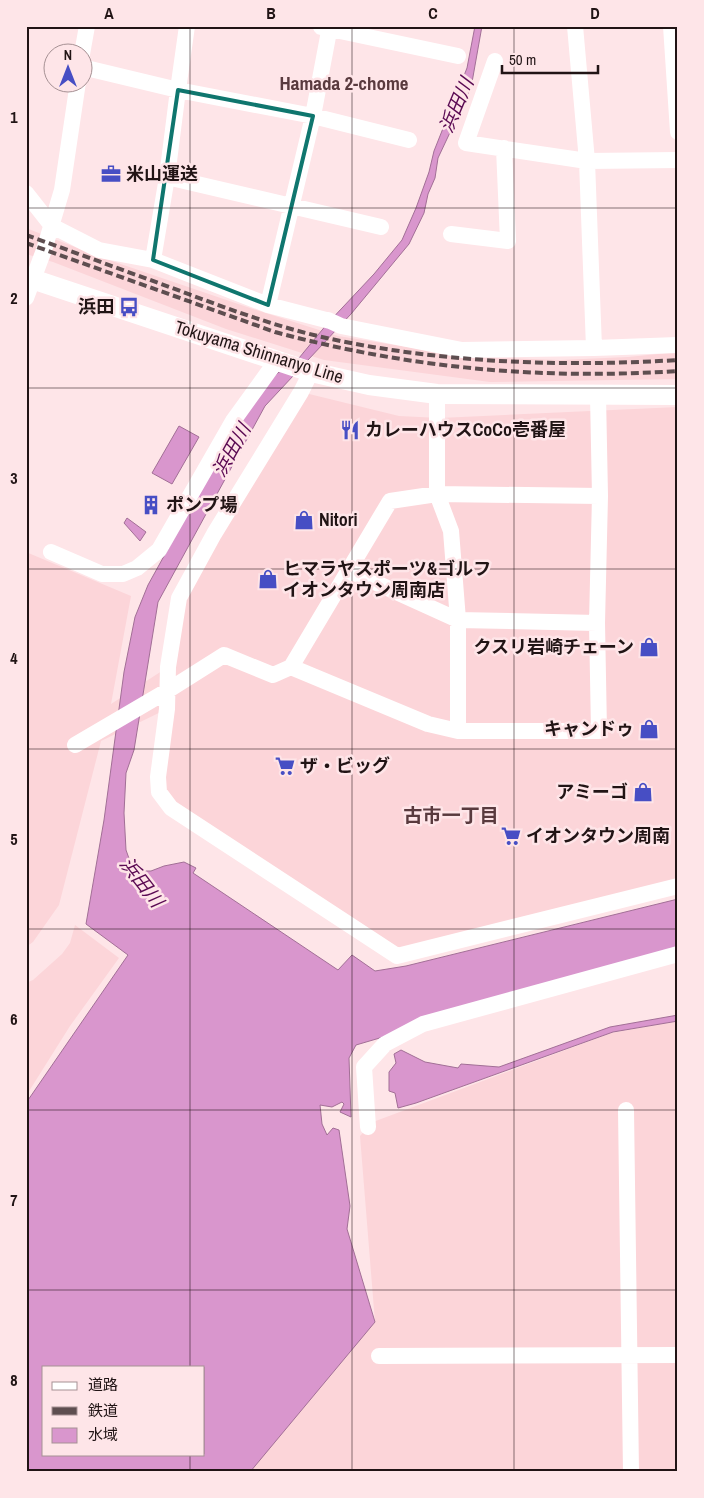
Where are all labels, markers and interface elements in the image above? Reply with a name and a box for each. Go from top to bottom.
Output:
text: A [104,2,114,24]
text: B [266,2,276,24]
text: C [428,2,438,24]
text: D [590,2,600,24]
north arrow [42,42,92,92]
scale bar [502,42,598,74]
text: N [64,46,72,64]
text: 50 m [509,49,536,70]
district label: Hamada 2-chome [279,70,409,96]
water label: 浜田川 [433,72,480,136]
text: 1 [10,106,18,128]
place label: 米山運送 [126,161,198,186]
office icon: 米山運送 [100,163,122,185]
text: 2 [10,287,18,309]
place label: 浜田 [78,294,114,319]
bus stop icon: 浜田 [118,296,140,318]
street label: Tokuyama Shinnanyo Line [172,314,346,389]
water label: 浜田川 [206,417,257,481]
place label: カレーハウスCoCo壱番屋 [365,417,566,442]
restaurant icon: カレーハウスCoCo壱番屋 [339,419,361,441]
text: 3 [10,467,18,489]
place label: ポンプ場 [166,492,237,517]
building icon: ポンプ場 [140,494,162,516]
place label: Nitori [319,507,358,532]
shop icon: Nitori [293,509,315,531]
place label: ヒマラヤスポーツ&ゴルフ イオンタウン周南店 [283,556,491,602]
shop icon: ヒマラヤスポーツ&ゴルフ イオンタウン周南店 [257,568,279,590]
place label: クスリ岩崎チェーン [473,634,634,659]
shop icon: クスリ岩崎チェーン [638,636,660,658]
text: 4 [10,647,18,669]
place label: キャンドゥ [544,716,634,741]
shop icon: キャンドゥ [638,718,660,740]
place label: ザ・ビッグ [300,753,390,778]
supermarket icon: ザ・ビッグ [274,755,296,777]
place label: アミーゴ [556,779,628,804]
shop icon: アミーゴ [632,781,654,803]
district label: 古市一丁目 [403,802,499,828]
place label: イオンタウン周南 [526,823,670,848]
supermarket icon: イオンタウン周南 [500,825,522,847]
text: 5 [10,828,18,850]
water label: 浜田川 [114,852,171,914]
text: 6 [10,1008,18,1030]
text: 7 [10,1189,18,1211]
legend [42,1366,205,1456]
text: 8 [10,1369,18,1391]
text: 道路 [88,1374,118,1395]
text: 鉄道 [88,1400,118,1421]
text: 水域 [88,1424,118,1445]

